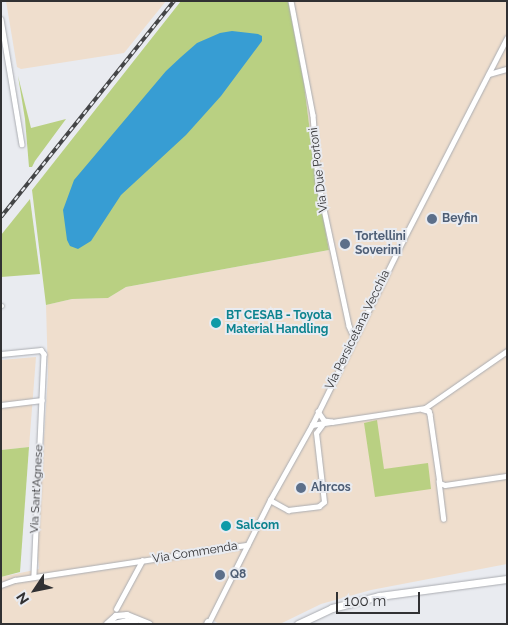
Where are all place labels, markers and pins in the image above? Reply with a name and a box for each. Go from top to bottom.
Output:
place label: Beyfin [442,212,478,226]
marker: Beyfin [426,213,438,225]
place label: Tortellini Soverini [355,230,406,258]
marker: Tortellini Soverini [339,238,351,250]
place label: BT CESAB - Toyota Material Handling [226,309,332,337]
marker: BT CESAB - Toyota Material Handling [210,317,222,329]
place label: Ahrcos [311,481,351,495]
marker: Ahrcos [295,482,307,494]
place label: Salcom [236,519,279,533]
marker: Salcom [220,520,232,532]
place label: Q8 [230,568,246,582]
marker: Q8 [214,569,226,581]

